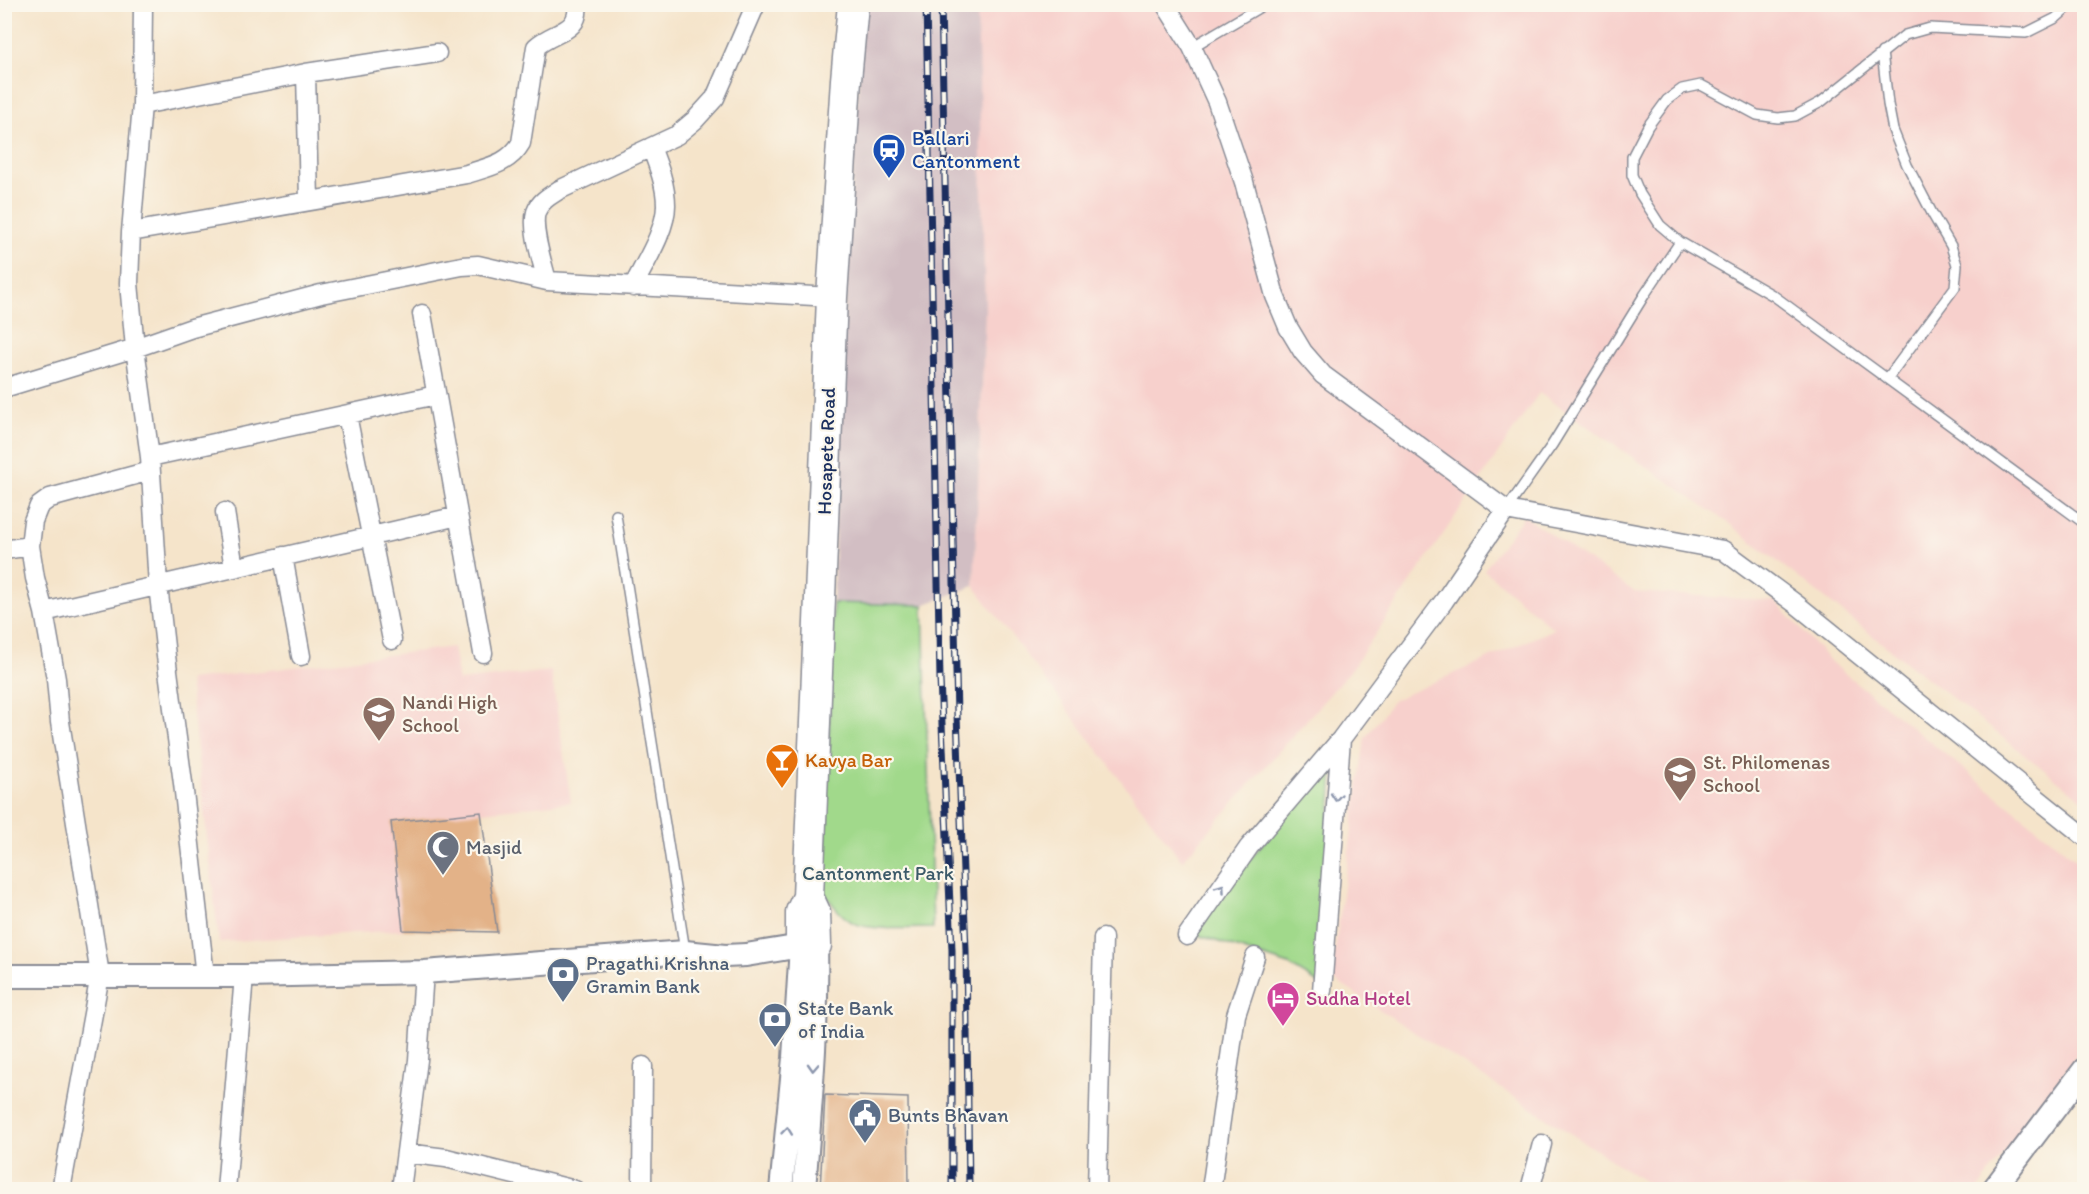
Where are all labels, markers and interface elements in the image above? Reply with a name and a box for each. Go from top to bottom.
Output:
place label: Ballari Cantonment [912,126,1020,173]
station icon: Ballari Cantonment [871,132,907,179]
street label: Hosapete Road [812,387,840,515]
place label: Nandi High School [402,690,498,737]
school or university icon: Nandi High School [361,695,397,742]
bar icon: Kavya Bar [764,742,800,789]
place label: Kavya Bar [805,748,892,772]
place label: St. Philomenas School [1703,750,1830,797]
school or university icon: St. Philomenas School [1662,755,1698,802]
one-way arrow [1330,793,1343,802]
mosque icon: Masjid [425,829,461,876]
place label: Masjid [466,835,522,859]
park label: Cantonment Park [802,861,954,885]
one-way arrow [1213,883,1224,894]
place label: Pragathi Krishna Gramin Bank [586,951,729,998]
bank icon: Pragathi Krishna Gramin Bank [545,956,581,1003]
hotel icon: Sudha Hotel [1265,980,1301,1027]
place label: Sudha Hotel [1306,986,1411,1010]
place label: State Bank of India [798,996,894,1043]
bank icon: State Bank of India [757,1001,793,1048]
one-way arrow [806,1062,819,1071]
public building icon: Bunts Bhavan [847,1097,883,1144]
place label: Bunts Bhavan [888,1103,1009,1127]
one-way arrow [780,1127,793,1136]

